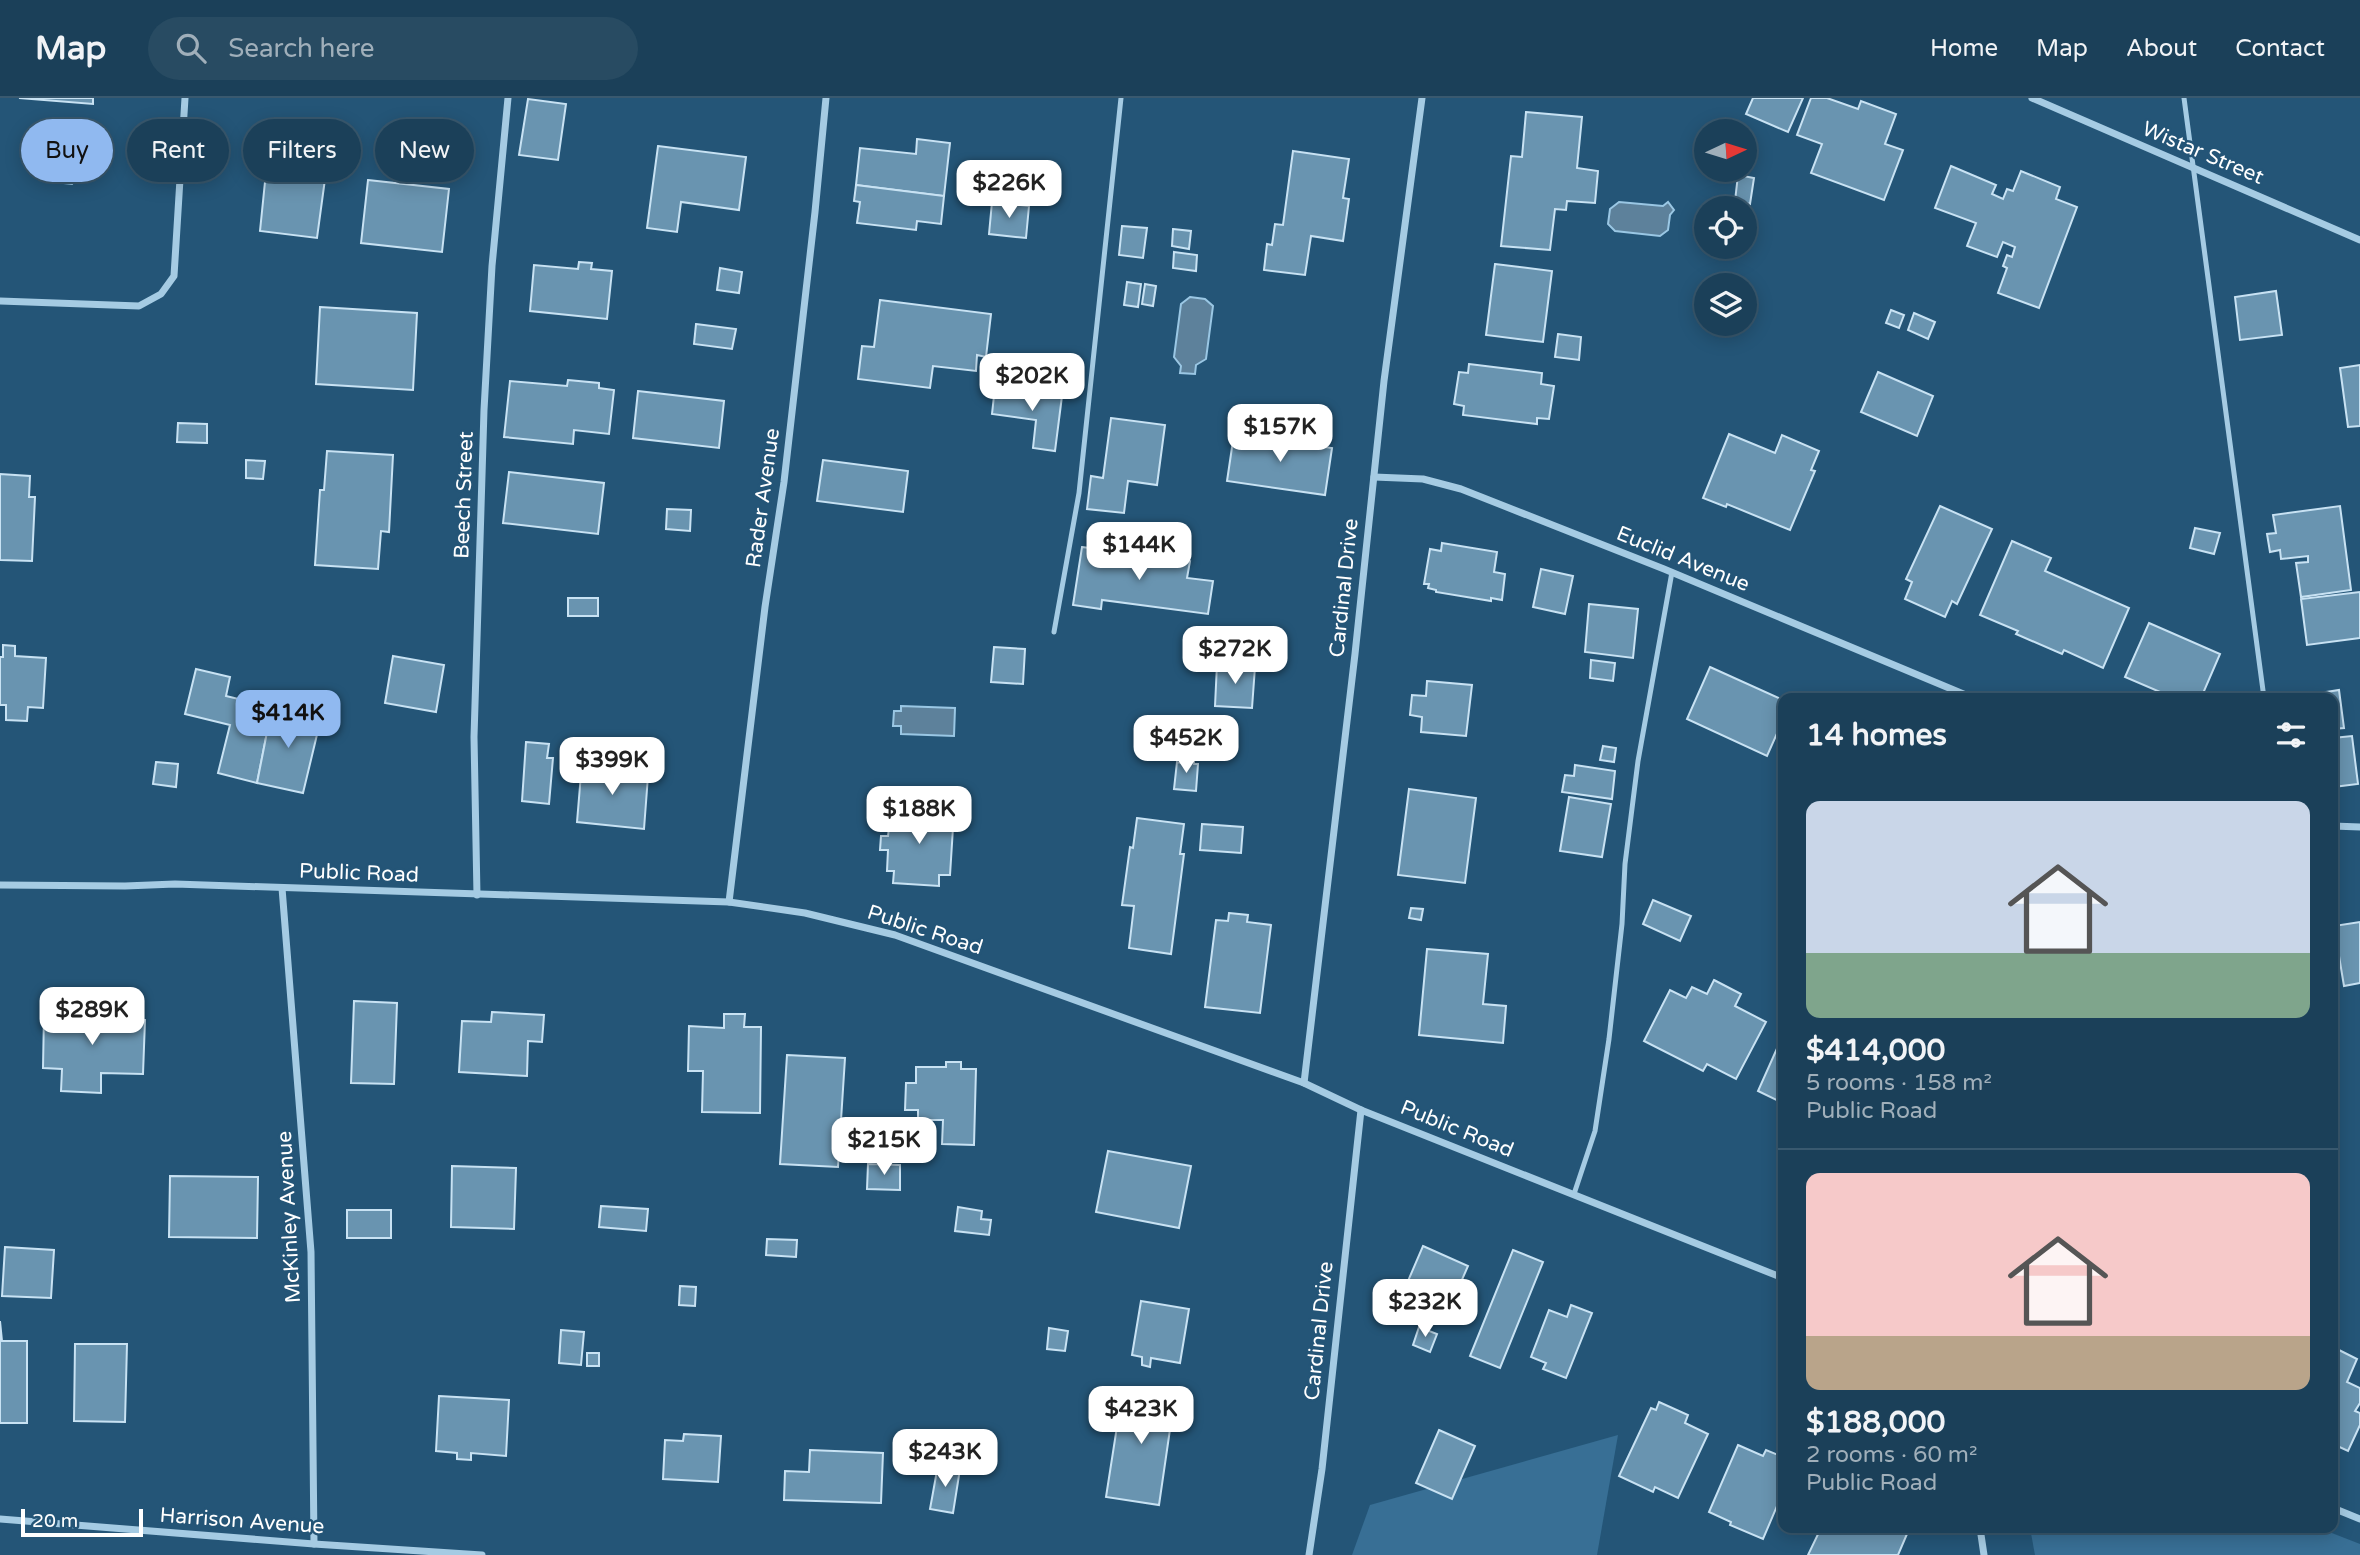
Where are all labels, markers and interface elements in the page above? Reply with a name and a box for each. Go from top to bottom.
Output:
search box [148,17,638,80]
text: Map [35,29,106,68]
icon: search [172,29,210,67]
text: Search here [228,33,374,64]
text: Home [1930,34,1998,63]
text: Map [2036,34,2088,63]
text: About [2126,34,2197,63]
text: Contact [2235,34,2325,63]
street label: Wistar Street [2138,116,2268,190]
chip: Buy [21,119,113,182]
chip: Rent [127,119,229,182]
chip: Filters [243,119,361,182]
chip: New [375,119,474,182]
north arrow [1694,119,1757,182]
map controls [1694,119,1757,336]
pin: $226K [960,160,1058,220]
text: $226K [973,169,1045,197]
button: locate [1694,196,1757,259]
button: layers [1694,273,1757,336]
pin: $202K [983,354,1081,413]
text: $202K [996,362,1068,390]
pin: $157K [1231,404,1329,464]
text: $157K [1244,413,1316,441]
street label: Rader Avenue [741,427,785,569]
street label: Beech Street [449,431,479,559]
street label: Cardinal Drive [1324,517,1364,659]
street label: Euclid Avenue [1613,521,1753,597]
pin: $144K [1090,522,1188,582]
text: $144K [1103,531,1175,559]
pin: $272K [1186,626,1284,686]
text: $272K [1199,635,1271,663]
pin: $414K [239,690,337,750]
text: $414K [252,699,324,727]
pin: $452K [1137,716,1235,775]
icon: filters [2272,716,2310,754]
text: 14 homes [1806,717,1947,754]
text: $452K [1150,724,1222,752]
pin: $399K [563,738,661,797]
text: $399K [576,746,648,774]
pin: $188K [870,786,968,846]
text: $188K [883,795,955,823]
icon: home [1995,846,2121,972]
street label: Public Road [299,858,419,888]
street label: Public Road [864,900,986,960]
pin: $289K [43,988,141,1047]
text: $289K [56,996,128,1024]
text: $414,000 [1806,1032,1945,1069]
text: 5 rooms · 158 m² [1806,1069,1992,1097]
street label: Public Road [1397,1095,1517,1163]
text: Public Road [1806,1097,1937,1125]
pin: $215K [835,1118,933,1177]
text: $215K [848,1126,920,1154]
street label: McKinley Avenue [272,1130,306,1304]
icon: home [1995,1218,2121,1344]
street label: Cardinal Drive [1299,1260,1339,1402]
pin: $232K [1376,1280,1474,1339]
text: $232K [1389,1288,1461,1316]
pin: $423K [1092,1386,1190,1446]
text: $423K [1105,1395,1177,1423]
text: $188,000 [1806,1404,1945,1441]
pin: $243K [896,1430,994,1489]
text: $243K [909,1438,981,1466]
text: 2 rooms · 60 m² [1806,1441,1977,1469]
text: Public Road [1806,1469,1937,1497]
street label: Harrison Avenue [159,1503,325,1539]
scale bar [21,1506,144,1538]
text: 20 m [32,1510,78,1532]

